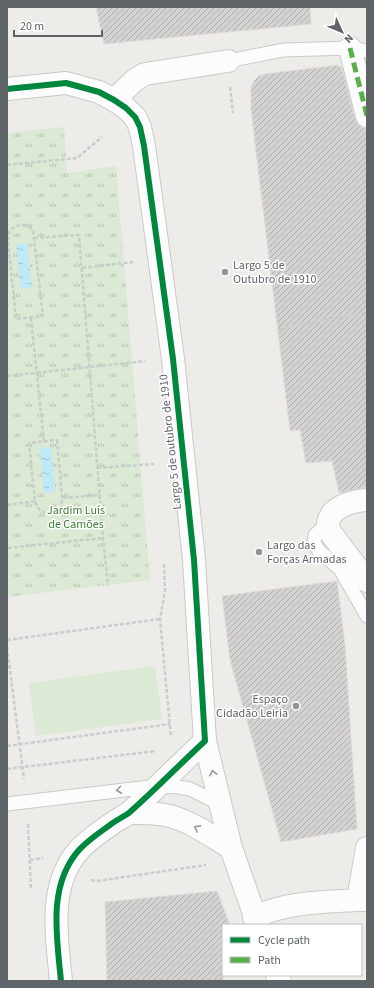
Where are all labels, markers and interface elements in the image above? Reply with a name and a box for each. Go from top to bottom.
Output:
scale bar [14,12,102,38]
north arrow [322,12,362,52]
text: 20 m [20,18,44,35]
text: N [341,31,357,46]
place label: Largo 5 de Outubro de 1910 [233,257,317,288]
marker: Largo 5 de Outubro de 1910 [220,267,230,277]
street label: Largo 5 de outubro de 1910 [155,373,186,511]
park label: Jardim Luís de Camões [47,502,105,533]
place label: Largo das Forças Armadas [267,537,347,568]
marker: Largo das Forças Armadas [254,547,264,557]
place label: Espaço Cidadão Leiria [216,691,288,722]
marker: Espaço Cidadão Leiria [291,701,301,711]
one-way arrow [209,769,217,776]
one-way arrow [116,785,122,794]
one-way arrow [194,825,202,833]
legend [222,924,362,976]
text: Cycle path [258,932,310,949]
text: Path [258,952,281,969]

